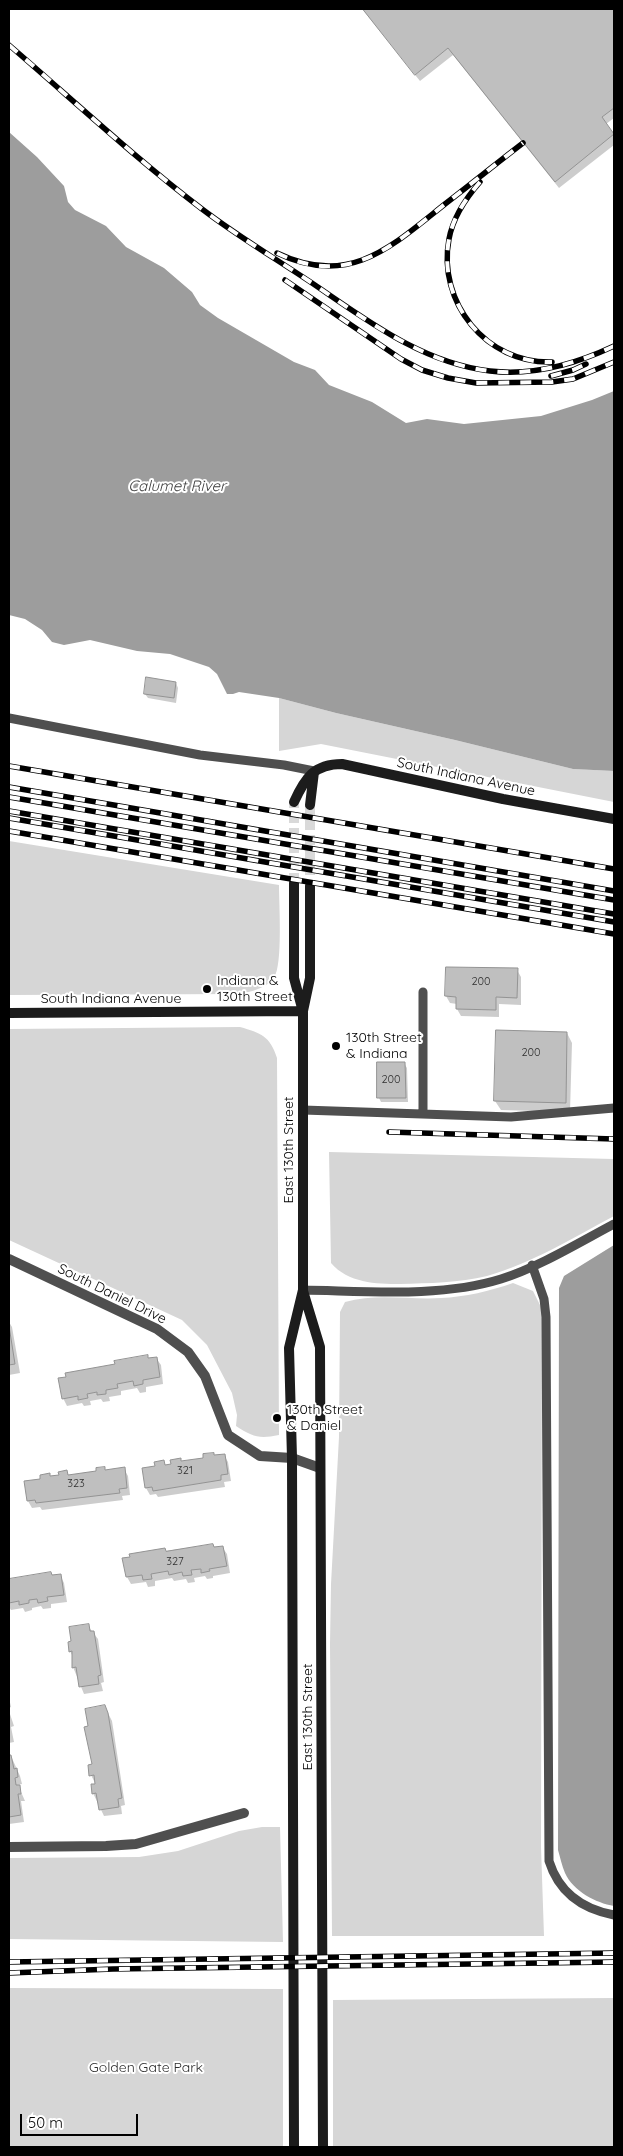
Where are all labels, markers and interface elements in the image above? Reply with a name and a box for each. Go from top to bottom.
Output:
water label: Calumet River [128,477,226,495]
street label: South Indiana Avenue [395,754,537,800]
place label: Indiana & 130th Street [217,973,293,1006]
house number: 200 [471,975,491,989]
marker: Indiana & 130th Street [201,983,213,995]
street label: South Indiana Avenue [41,991,181,1007]
place label: 130th Street & Indiana [346,1030,422,1062]
marker: 130th Street & Indiana [330,1040,342,1052]
house number: 200 [521,1046,541,1060]
house number: 200 [381,1073,401,1087]
street label: East 130th Street [281,1096,297,1204]
street label: South Daniel Drive [55,1260,169,1328]
place label: 130th Street & Daniel [287,1402,363,1434]
marker: 130th Street & Daniel [271,1412,283,1424]
house number: 321 [177,1464,193,1478]
house number: 323 [67,1477,85,1491]
house number: 327 [166,1555,184,1569]
street label: East 130th Street [300,1663,316,1771]
park label: Golden Gate Park [89,2060,203,2076]
scale bar [22,2104,140,2136]
text: 50 m [28,2113,63,2132]

